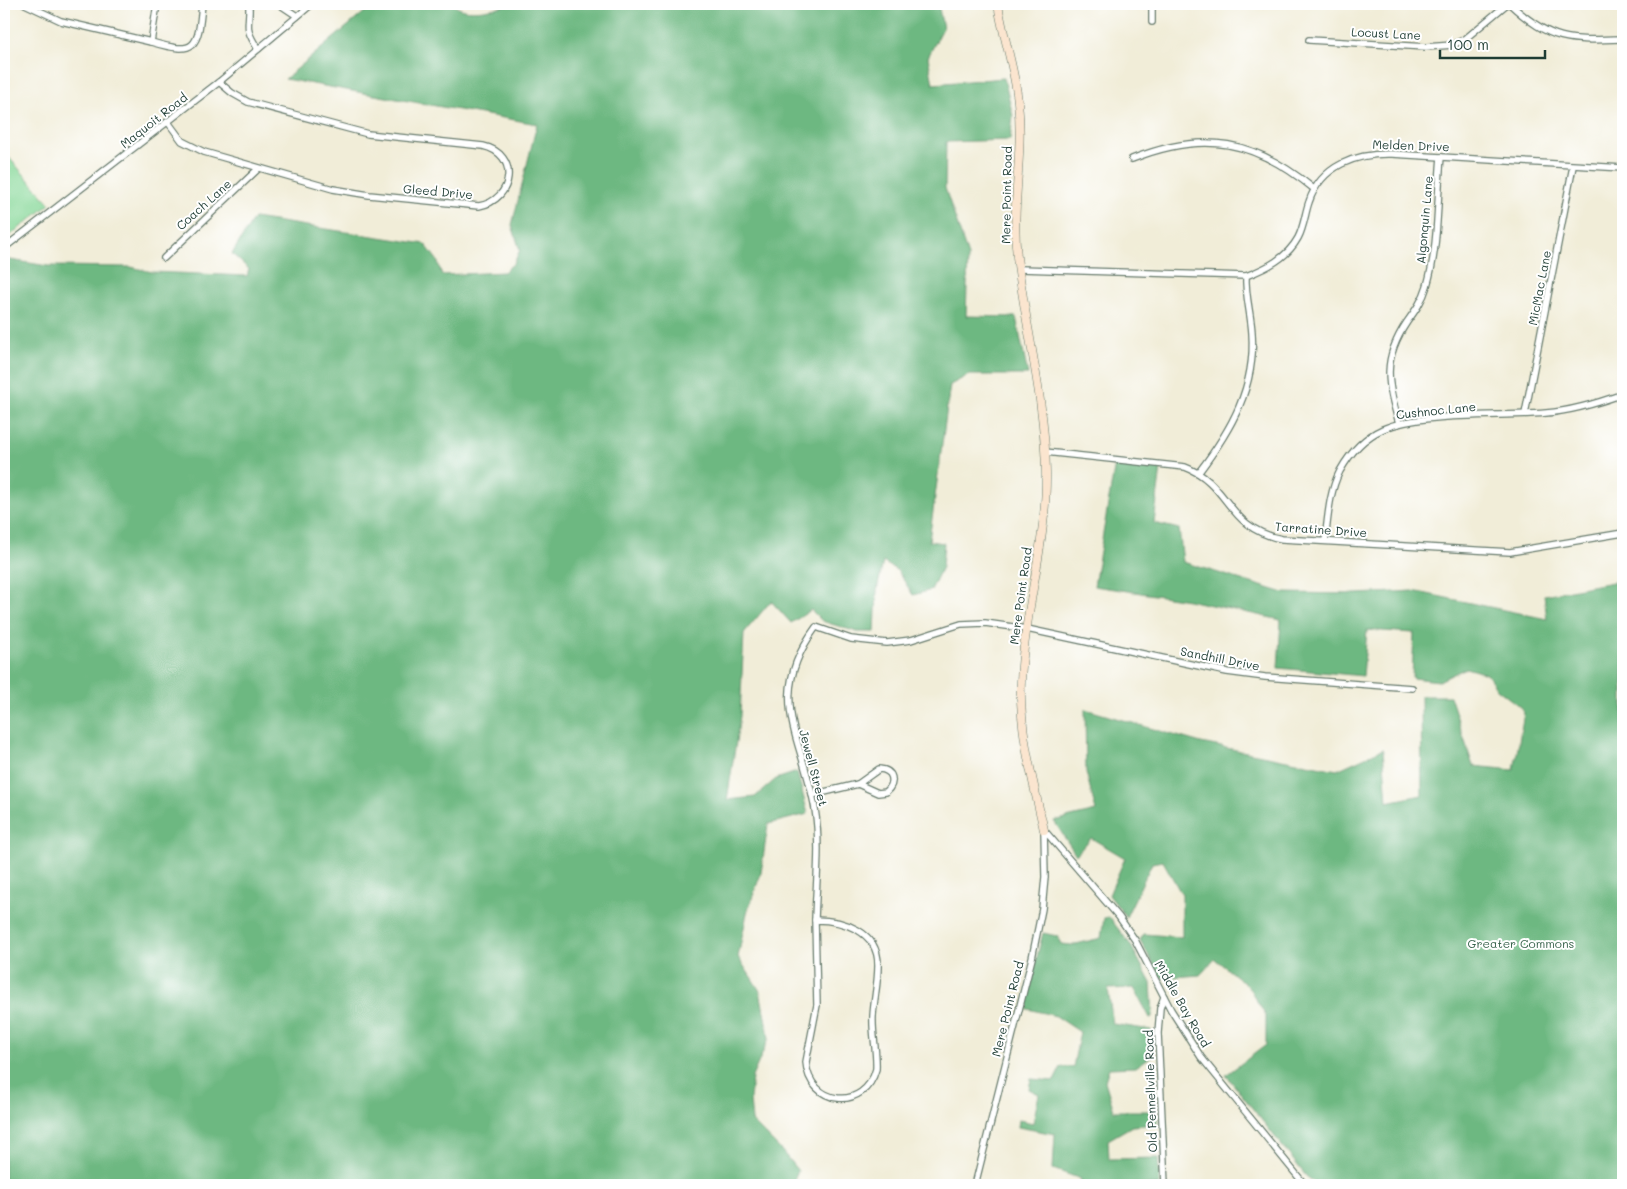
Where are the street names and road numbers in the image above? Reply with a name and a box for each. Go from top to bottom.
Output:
street label: Locust Lane [1351,23,1421,43]
street label: Maquoit Road [117,89,191,151]
street label: Melden Drive [1372,136,1450,154]
street label: Mere Point Road [997,145,1015,244]
street label: Coach Lane [172,175,234,233]
street label: Algonquin Lane [1412,175,1436,265]
street label: Gleed Drive [403,180,474,202]
street label: MicMac Lane [1524,249,1554,327]
street label: Cushnoc Lane [1395,398,1477,422]
street label: Tarratine Drive [1274,518,1368,540]
street label: Mere Point Road [1005,546,1035,646]
street label: Sandhill Drive [1179,642,1261,674]
street label: Jewell Street [796,728,832,808]
street label: Middle Bay Road [1152,957,1214,1050]
street label: Mere Point Road [987,959,1027,1058]
street label: Old Pennellville Road [1140,1029,1160,1153]

